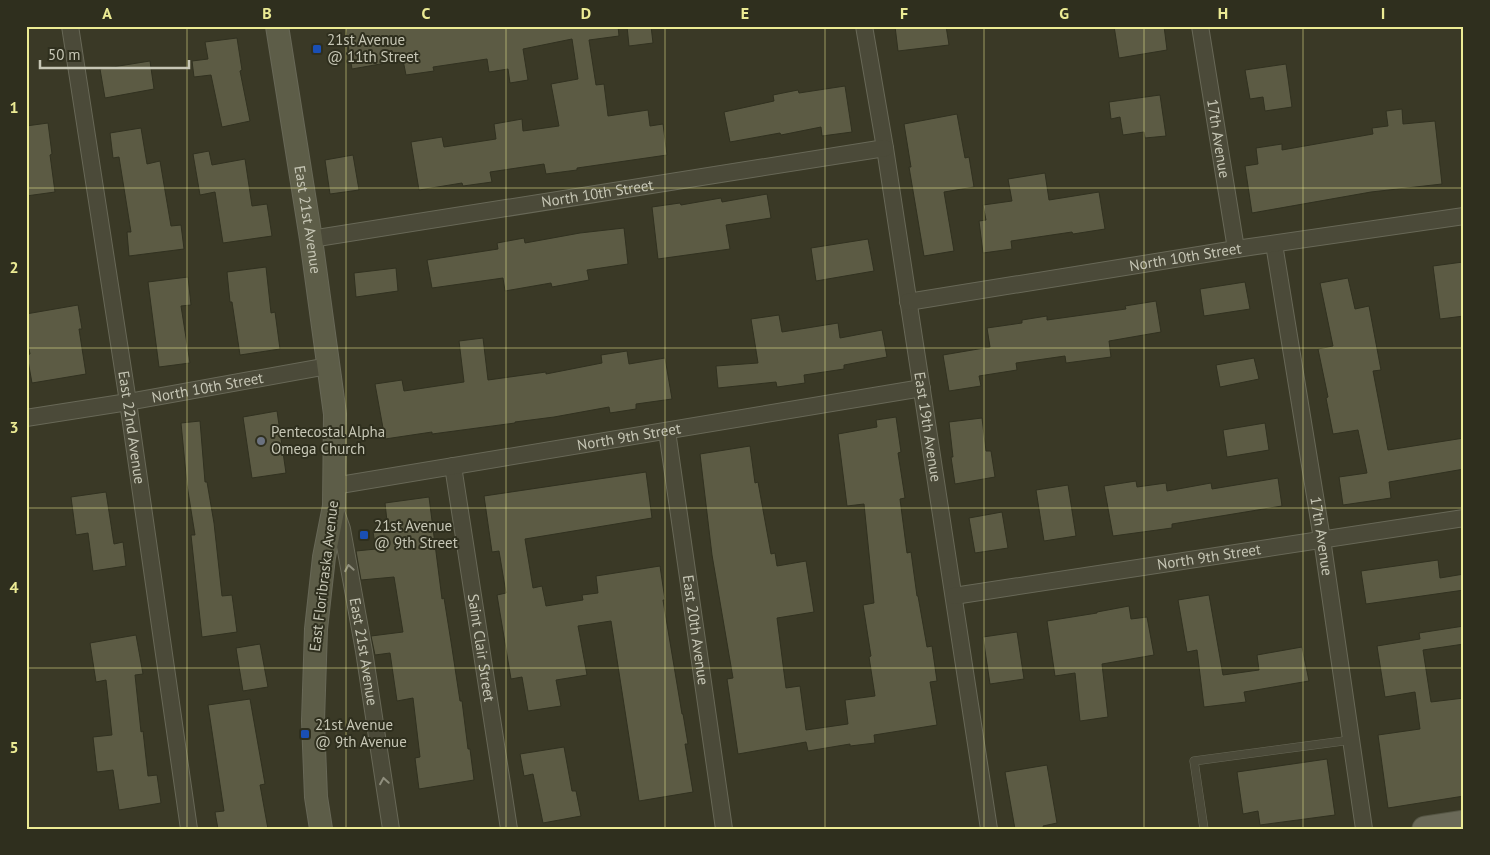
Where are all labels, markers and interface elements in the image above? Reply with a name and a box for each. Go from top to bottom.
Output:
text: A [102,3,112,23]
text: B [262,3,272,23]
text: C [422,3,431,23]
text: D [581,3,591,23]
text: E [741,3,749,23]
text: F [900,3,908,23]
text: G [1059,3,1069,23]
text: H [1218,3,1228,23]
text: I [1381,3,1385,23]
place label: 21st Avenue @ 11th Street [327,30,419,66]
scale bar [40,38,189,70]
marker: 21st Avenue @ 11th Street [311,43,323,55]
text: 50 m [48,45,81,64]
text: 1 [9,97,19,117]
street label: 17th Avenue [1203,98,1234,179]
street label: East 21st Avenue [290,164,326,275]
street label: North 10th Street [540,175,655,211]
street label: North 10th Street [1128,238,1243,275]
text: 2 [9,257,19,277]
street label: North 10th Street [150,368,265,407]
street label: East 22nd Avenue [114,369,150,485]
street label: East 19th Avenue [910,371,946,483]
text: 3 [9,417,19,437]
street label: North 9th Street [576,418,682,454]
place label: Pentecostal Alpha Omega Church [271,422,385,458]
marker: Pentecostal Alpha Omega Church [255,435,267,447]
street label: 17th Avenue [1306,495,1337,577]
street label: East Floribraska Avenue [305,499,342,653]
place label: 21st Avenue @ 9th Street [374,516,458,552]
marker: 21st Avenue @ 9th Street [358,529,370,541]
street label: North 9th Street [1156,539,1262,574]
one-way arrow [344,564,355,573]
street label: East 20th Avenue [679,574,713,686]
text: 4 [9,577,19,597]
street label: Saint Clair Street [464,593,499,703]
street label: East 21st Avenue [346,596,382,707]
place label: 21st Avenue @ 9th Avenue [315,715,407,751]
marker: 21st Avenue @ 9th Avenue [299,728,311,740]
text: 5 [9,737,19,757]
one-way arrow [379,776,389,785]

